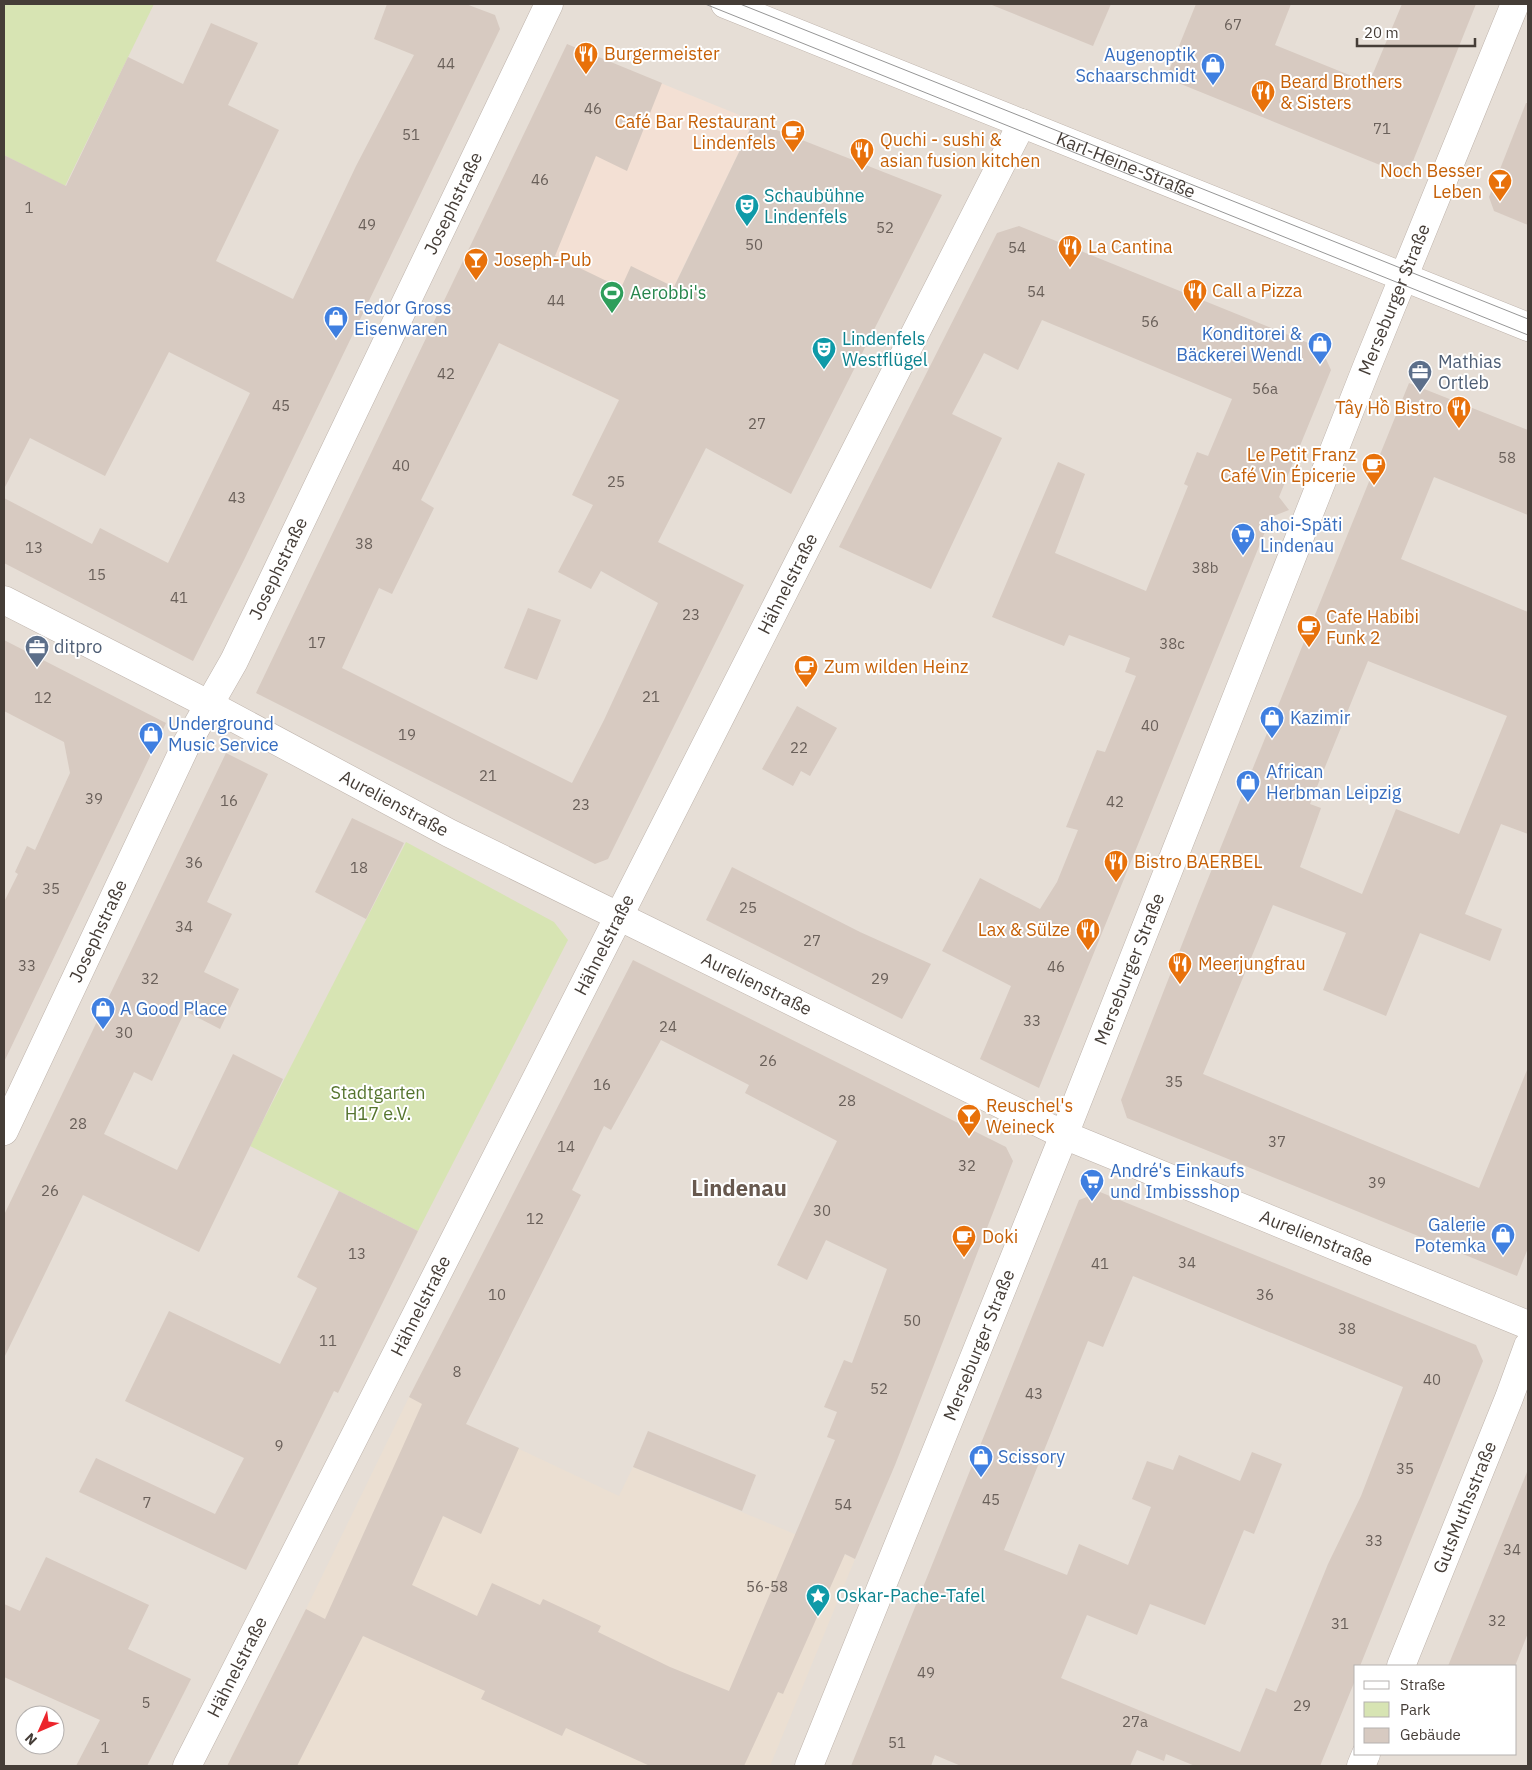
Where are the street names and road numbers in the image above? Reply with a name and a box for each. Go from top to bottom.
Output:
street label: Karl-Heine-Straße [1053,126,1199,203]
street label: Josephstraße [419,148,487,258]
street label: Merseburger Straße [1353,220,1435,378]
street label: Josephstraße [243,513,312,623]
street label: Hähnelstraße [752,529,823,638]
street label: Aurelienstraße [336,765,453,842]
street label: Josephstraße [64,876,132,986]
street label: Hähnelstraße [569,890,639,999]
street label: Merseburger Straße [1089,890,1169,1048]
street label: Aurelienstraße [698,947,816,1020]
street label: Aurelienstraße [1256,1204,1377,1271]
street label: Hähnelstraße [385,1251,456,1360]
street label: Merseburger Straße [938,1266,1020,1424]
street label: GutsMuthsstraße [1428,1438,1501,1577]
street label: Hähnelstraße [202,1612,272,1721]

